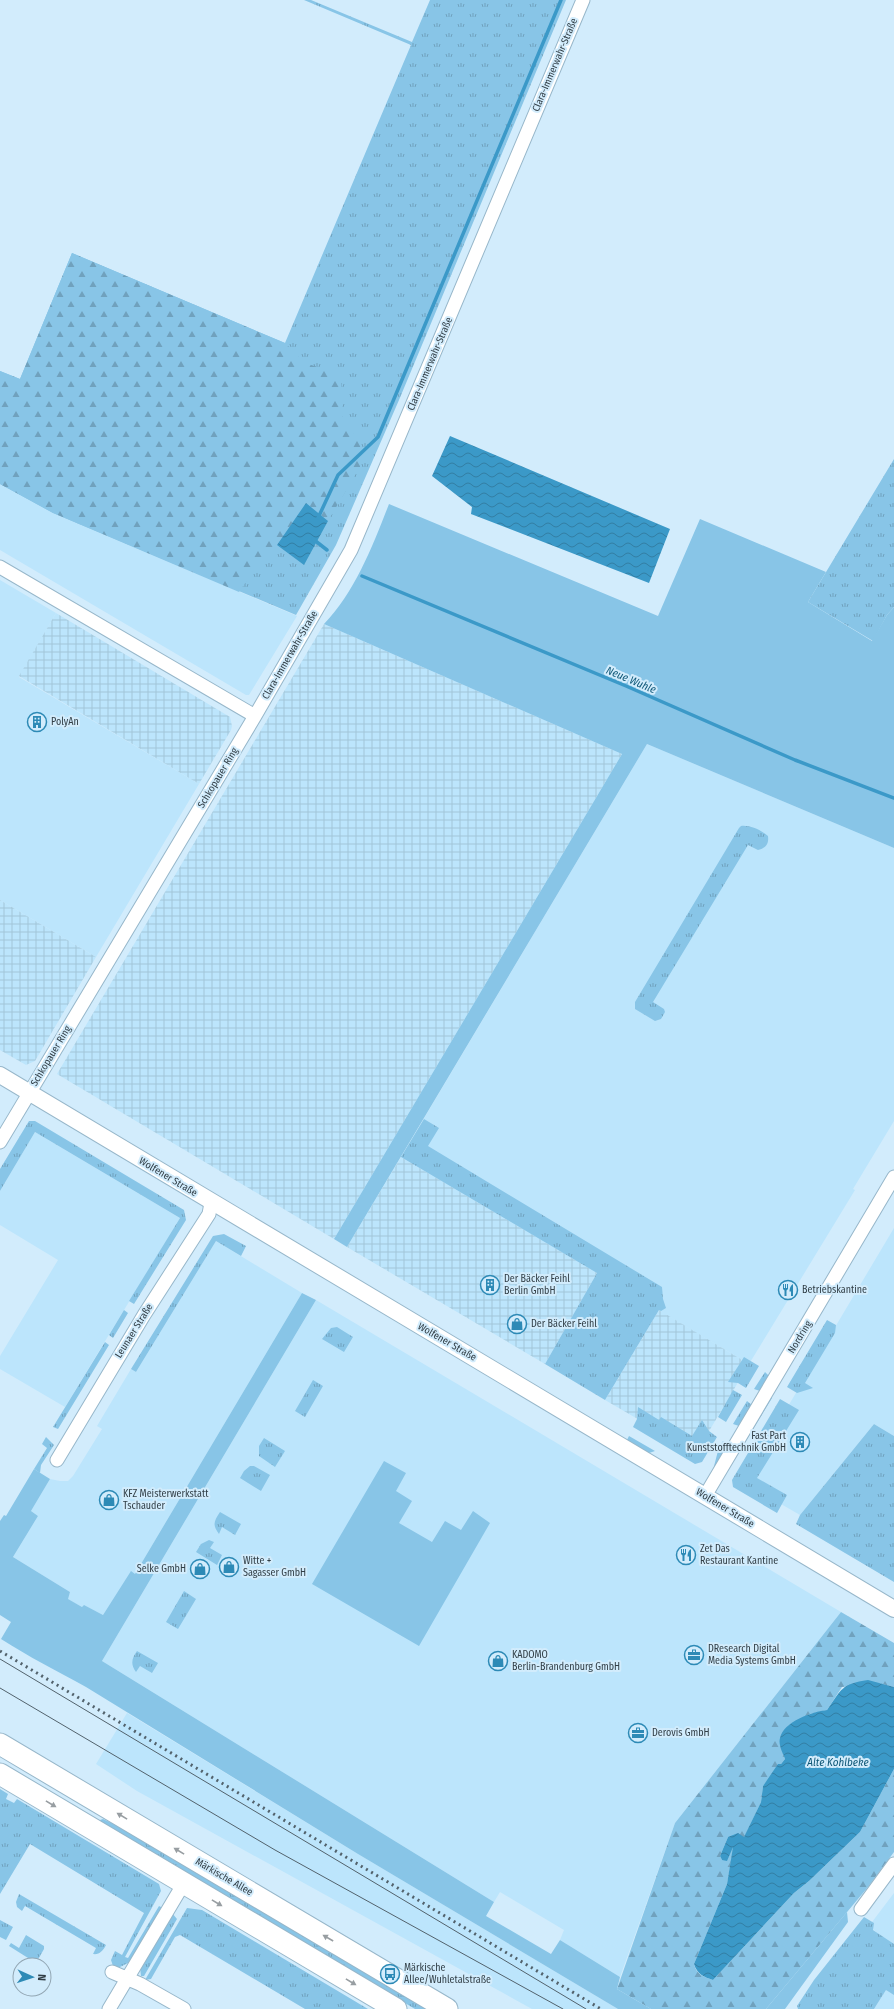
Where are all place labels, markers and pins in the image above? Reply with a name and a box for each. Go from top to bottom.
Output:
building icon: PolyAn [26,711,48,733]
place label: PolyAn [51,716,79,728]
place label: Der Bäcker Feihl Berlin GmbH [504,1273,570,1297]
building icon: Der Bäcker Feihl Berlin GmbH [479,1274,501,1296]
restaurant icon: Betriebskantine [777,1279,799,1301]
place label: Betriebskantine [802,1284,867,1296]
shop icon: Der Bäcker Feihl [506,1313,528,1335]
place label: Der Bäcker Feihl [531,1318,597,1330]
place label: Fast Part Kunststofftechnik GmbH [687,1430,787,1454]
building icon: Fast Part Kunststofftechnik GmbH [789,1431,811,1453]
place label: KFZ Meisterwerkstatt Tschauder [123,1488,209,1512]
shop icon: KFZ Meisterwerkstatt Tschauder [98,1489,120,1511]
place label: Zet Das Restaurant Kantine [700,1543,778,1567]
restaurant icon: Zet Das Restaurant Kantine [675,1544,697,1566]
place label: Witte + Sagasser GmbH [243,1555,306,1579]
shop icon: Witte + Sagasser GmbH [218,1556,240,1578]
shop icon: Selke GmbH [189,1558,211,1580]
place label: Selke GmbH [137,1563,186,1575]
place label: DResearch Digital Media Systems GmbH [708,1643,796,1667]
office icon: DResearch Digital Media Systems GmbH [683,1644,705,1666]
place label: KADOMO Berlin-Brandenburg GmbH [512,1649,620,1673]
shop icon: KADOMO Berlin-Brandenburg GmbH [487,1650,509,1672]
office icon: Derovis GmbH [627,1722,649,1744]
place label: Derovis GmbH [652,1727,710,1739]
place label: Märkische Allee/Wuhletalstraße [404,1962,491,1986]
bus stop icon: Märkische Allee/Wuhletalstraße [379,1963,401,1985]

